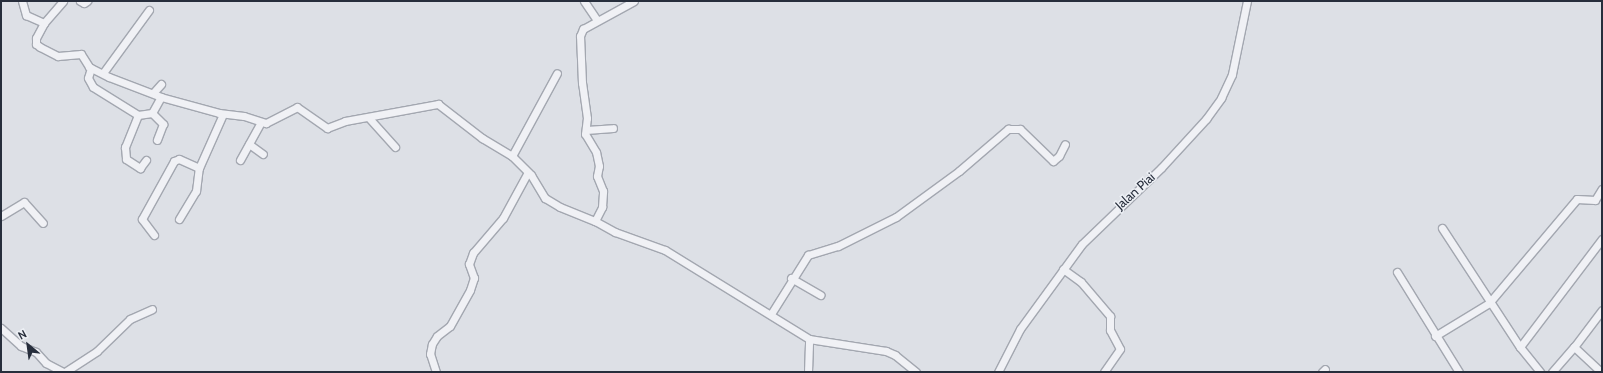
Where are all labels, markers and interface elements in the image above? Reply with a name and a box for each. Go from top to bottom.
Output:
street label: Jalan Piai [1112,169,1158,213]
north arrow [8,325,48,365]
text: N [15,326,29,343]

